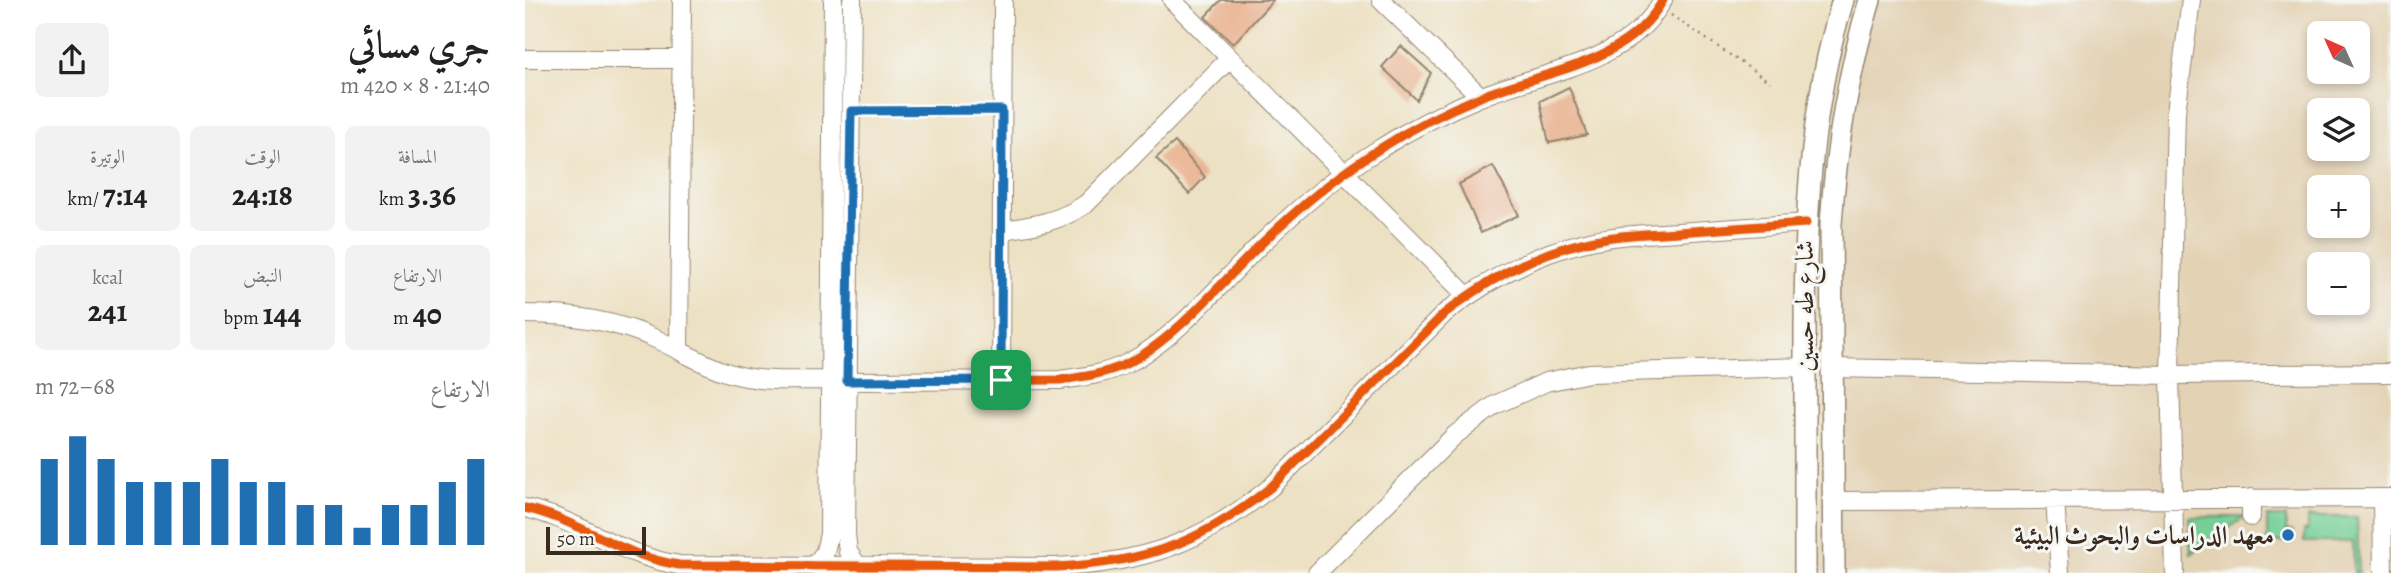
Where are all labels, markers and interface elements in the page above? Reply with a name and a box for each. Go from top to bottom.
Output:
text: جري مسائي [348,18,490,70]
north arrow [2307,21,2369,84]
map controls [2307,21,2370,315]
button: share [35,23,109,97]
text: 21:40 · 8 × 420 m [340,70,490,101]
button: layers [2307,98,2370,161]
text: الوتيرة [90,144,125,170]
text: الوقت [244,144,281,170]
text: المسافة [398,144,437,170]
text: 7:14 [103,175,148,215]
text: 24:18 [232,175,293,215]
text: 3.36 [408,175,456,215]
button: + [2307,175,2370,238]
text: /km [67,186,103,212]
text: km [379,186,408,212]
street label: شارع طه حسين [1787,240,1826,372]
button: − [2307,252,2370,315]
text: النبض [243,263,282,289]
text: الارتفاع [393,263,442,289]
text: kcal [92,265,123,291]
text: 241 [88,291,127,331]
text: 144 [263,294,302,334]
text: 40 [413,294,442,334]
text: bpm [223,305,263,331]
text: m [393,305,413,331]
pin [971,350,1031,410]
icon: arrive [982,361,1020,399]
text: 68–72 m [35,371,115,402]
text: الارتفاع [430,374,490,405]
place label: معهد الدراسات والبحوث البيئية [2014,518,2274,553]
scale bar [546,524,646,556]
text: 50 m [557,526,595,552]
marker: معهد الدراسات والبحوث البيئية [2280,527,2296,543]

